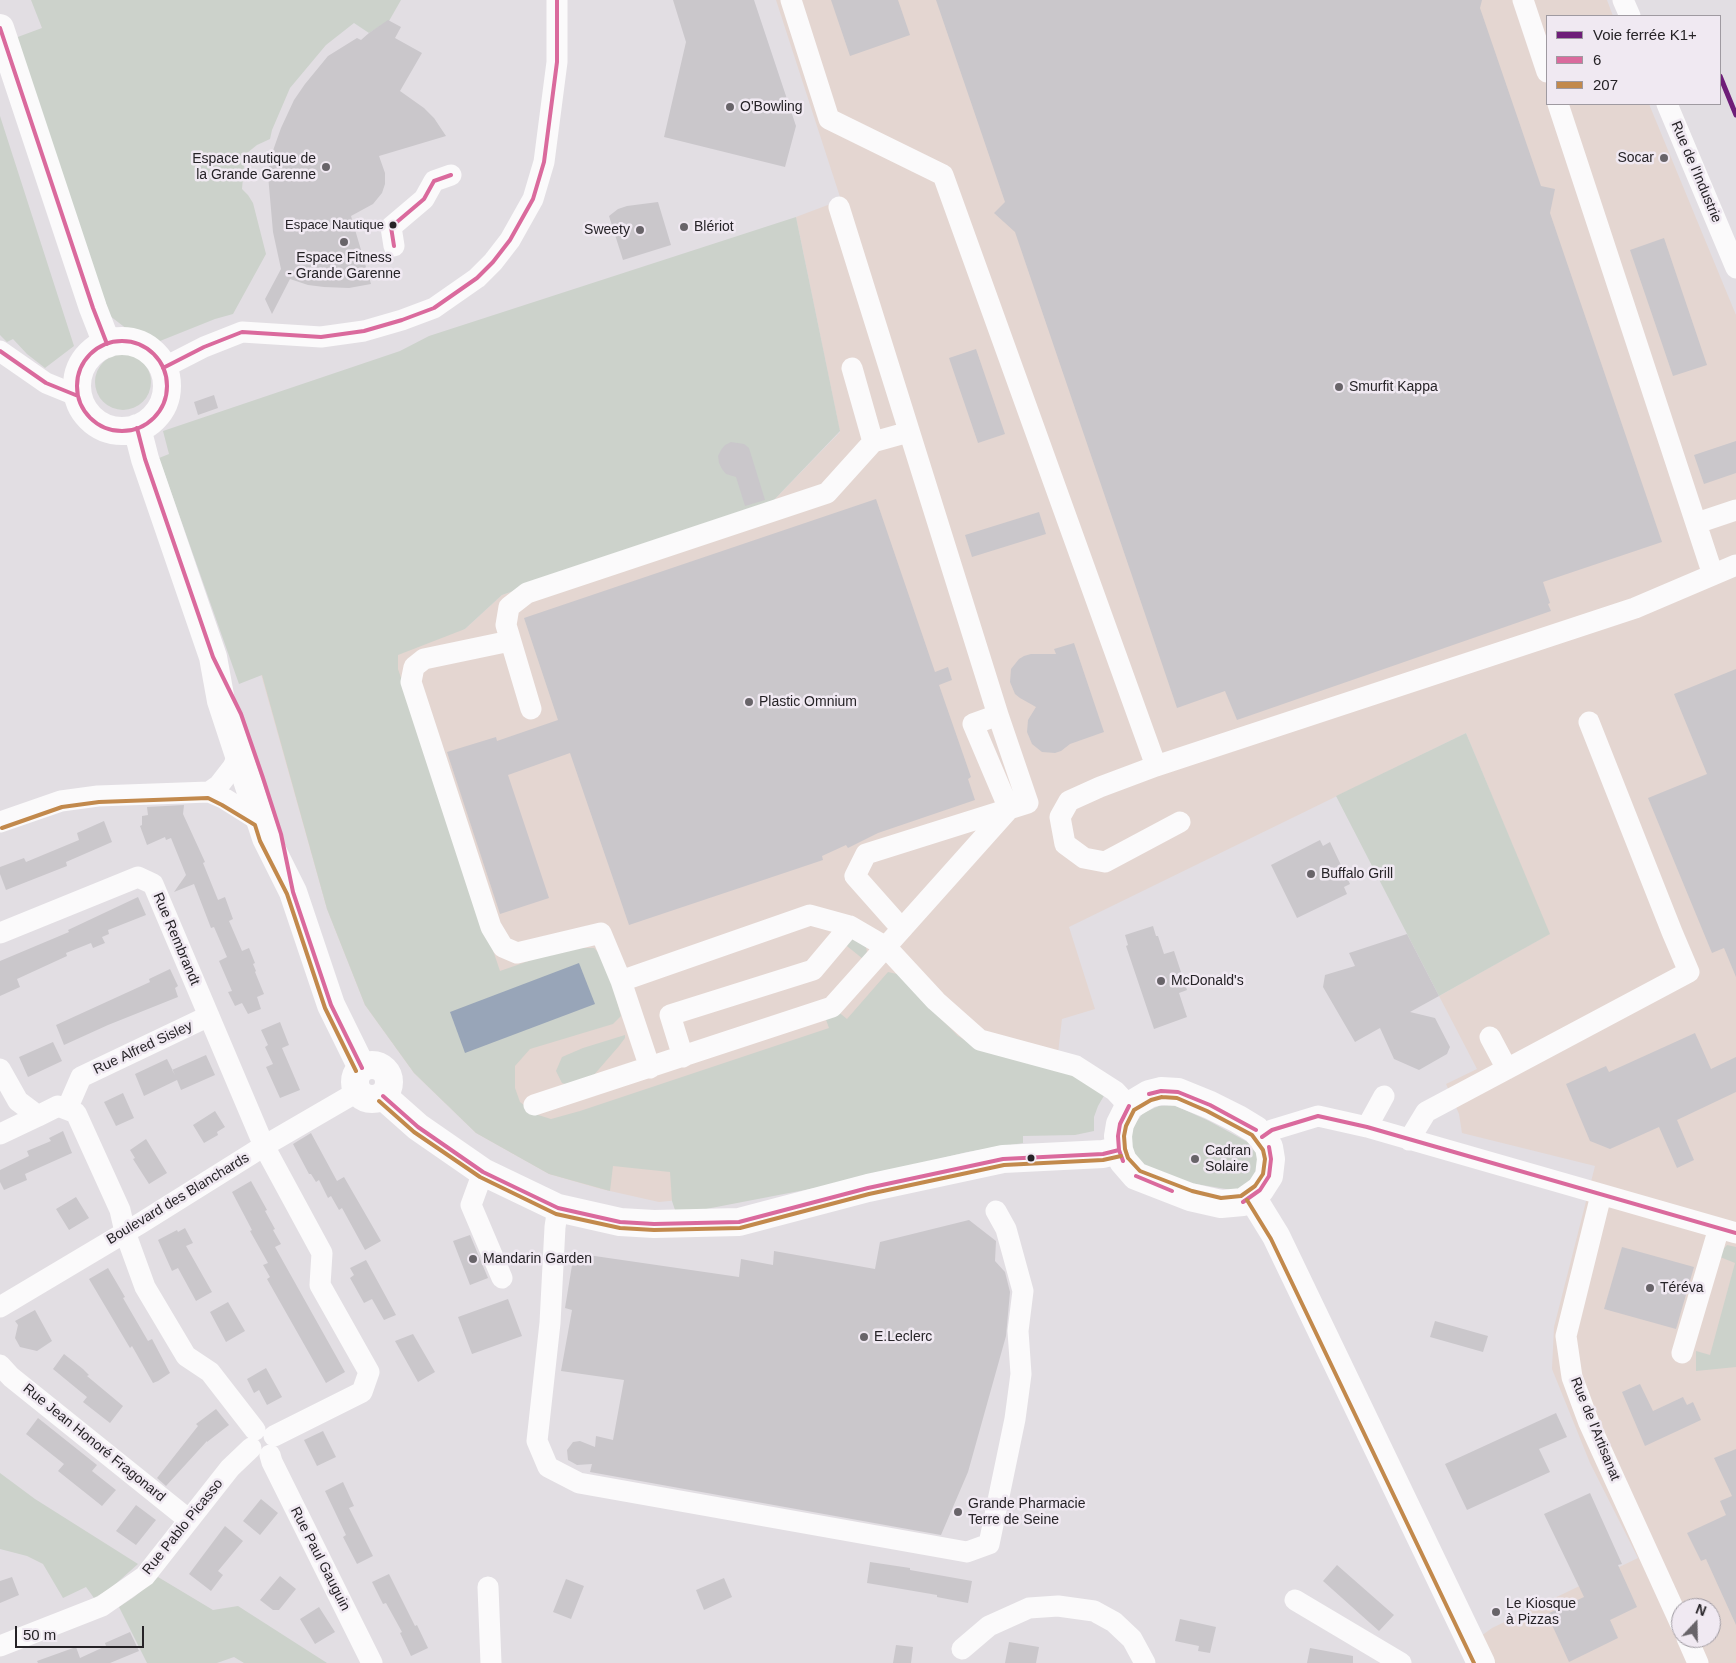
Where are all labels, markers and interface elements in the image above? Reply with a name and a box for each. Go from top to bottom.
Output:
legend [1546,15,1721,105]
text: Voie ferrée K1+ [1593,26,1697,43]
text: 6 [1593,51,1601,68]
text: 207 [1593,76,1618,93]
place label: O'Bowling [740,99,803,115]
marker: O'Bowling [724,101,736,113]
street label: Rue de l'Industrie [1667,119,1725,225]
place label: Socar [1617,150,1654,166]
place label: Espace nautique de la Grande Garenne [192,151,316,184]
marker: Socar [1658,152,1670,164]
marker: Espace nautique de la Grande Garenne [320,161,332,173]
place label: Espace Nautique [285,217,384,233]
place label: Blériot [694,219,734,235]
marker: Espace Nautique [388,220,398,230]
marker: Blériot [678,221,690,233]
place label: Sweety [584,222,630,238]
marker: Sweety [634,224,646,236]
marker: Espace Fitness - Grande Garenne [338,236,350,248]
place label: Espace Fitness - Grande Garenne [287,250,401,282]
place label: Smurfit Kappa [1349,379,1438,395]
marker: Smurfit Kappa [1333,381,1345,393]
place label: Plastic Omnium [759,694,857,710]
marker: Plastic Omnium [743,696,755,708]
place label: Buffalo Grill [1321,866,1393,882]
marker: Buffalo Grill [1305,868,1317,880]
street label: Rue Rembrandt [149,890,203,988]
place label: McDonald's [1171,973,1244,989]
marker: McDonald's [1155,975,1167,987]
street label: Rue Alfred Sisley [91,1018,195,1078]
place label: Cadran Solaire [1205,1143,1251,1176]
street label: Boulevard des Blanchards [104,1150,252,1248]
unlabelled marker [1026,1153,1036,1163]
marker: Cadran Solaire [1189,1153,1201,1165]
place label: Mandarin Garden [483,1251,592,1267]
marker: Mandarin Garden [467,1253,479,1265]
place label: Téréva [1660,1280,1704,1296]
marker: Téréva [1644,1282,1656,1294]
place label: E.Leclerc [874,1329,932,1345]
marker: E.Leclerc [858,1331,870,1343]
street label: Rue de l'Artisanat [1567,1375,1623,1483]
street label: Rue Jean Honoré Fragonard [19,1380,169,1506]
street label: Rue Pablo Picasso [139,1476,227,1578]
place label: Grande Pharmacie Terre de Seine [968,1496,1086,1528]
street label: Rue Paul Gauguin [287,1504,353,1614]
marker: Grande Pharmacie Terre de Seine [952,1506,964,1518]
place label: Le Kiosque à Pizzas [1506,1596,1576,1628]
north arrow [1671,1598,1721,1648]
text: N [1693,1601,1709,1619]
marker: Le Kiosque à Pizzas [1490,1606,1502,1618]
scale bar [18,1616,146,1648]
text: 50 m [23,1626,56,1643]

